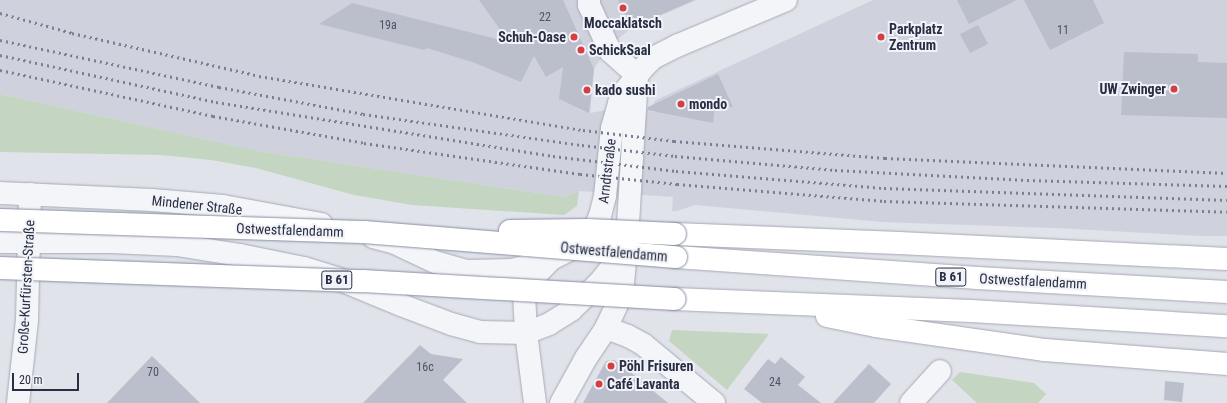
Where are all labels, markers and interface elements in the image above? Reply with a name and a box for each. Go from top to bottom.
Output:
marker: Moccaklatsch [618,3,628,13]
house number: 22 [539,11,551,25]
place label: Moccaklatsch [584,15,662,31]
house number: 19a [379,19,397,33]
place label: Parkplatz Zentrum [889,21,942,54]
house number: 11 [1057,24,1069,38]
place label: Schuh-Oase [498,29,566,45]
marker: Schuh-Oase [569,32,579,42]
marker: Parkplatz Zentrum [876,32,886,42]
place label: SchickSaal [589,42,651,58]
marker: SchickSaal [576,45,586,55]
place label: UW Zwinger [1099,81,1166,97]
place label: kado sushi [595,82,655,98]
marker: UW Zwinger [1169,84,1179,94]
marker: kado sushi [582,85,592,95]
place label: mondo [689,96,727,112]
marker: mondo [676,99,686,109]
street label: Arndtstraße [595,138,619,204]
street label: Mindener Straße [151,192,243,218]
street label: Große-Kurfürsten-Straße [14,220,38,354]
street label: Ostwestfalendamm [236,220,344,240]
street label: Ostwestfalendamm [560,239,668,265]
road number: B 61 [935,266,967,288]
road number: B 61 [321,269,353,291]
street label: Ostwestfalendamm [979,270,1087,292]
place label: Pöhl Frisuren [619,358,693,374]
house number: 16c [416,361,434,375]
marker: Pöhl Frisuren [606,361,616,371]
scale bar [14,365,81,391]
house number: 70 [147,366,159,380]
text: 20 m [19,373,43,387]
place label: Café Lavanta [607,376,680,392]
house number: 24 [769,376,781,390]
marker: Café Lavanta [594,379,604,389]

